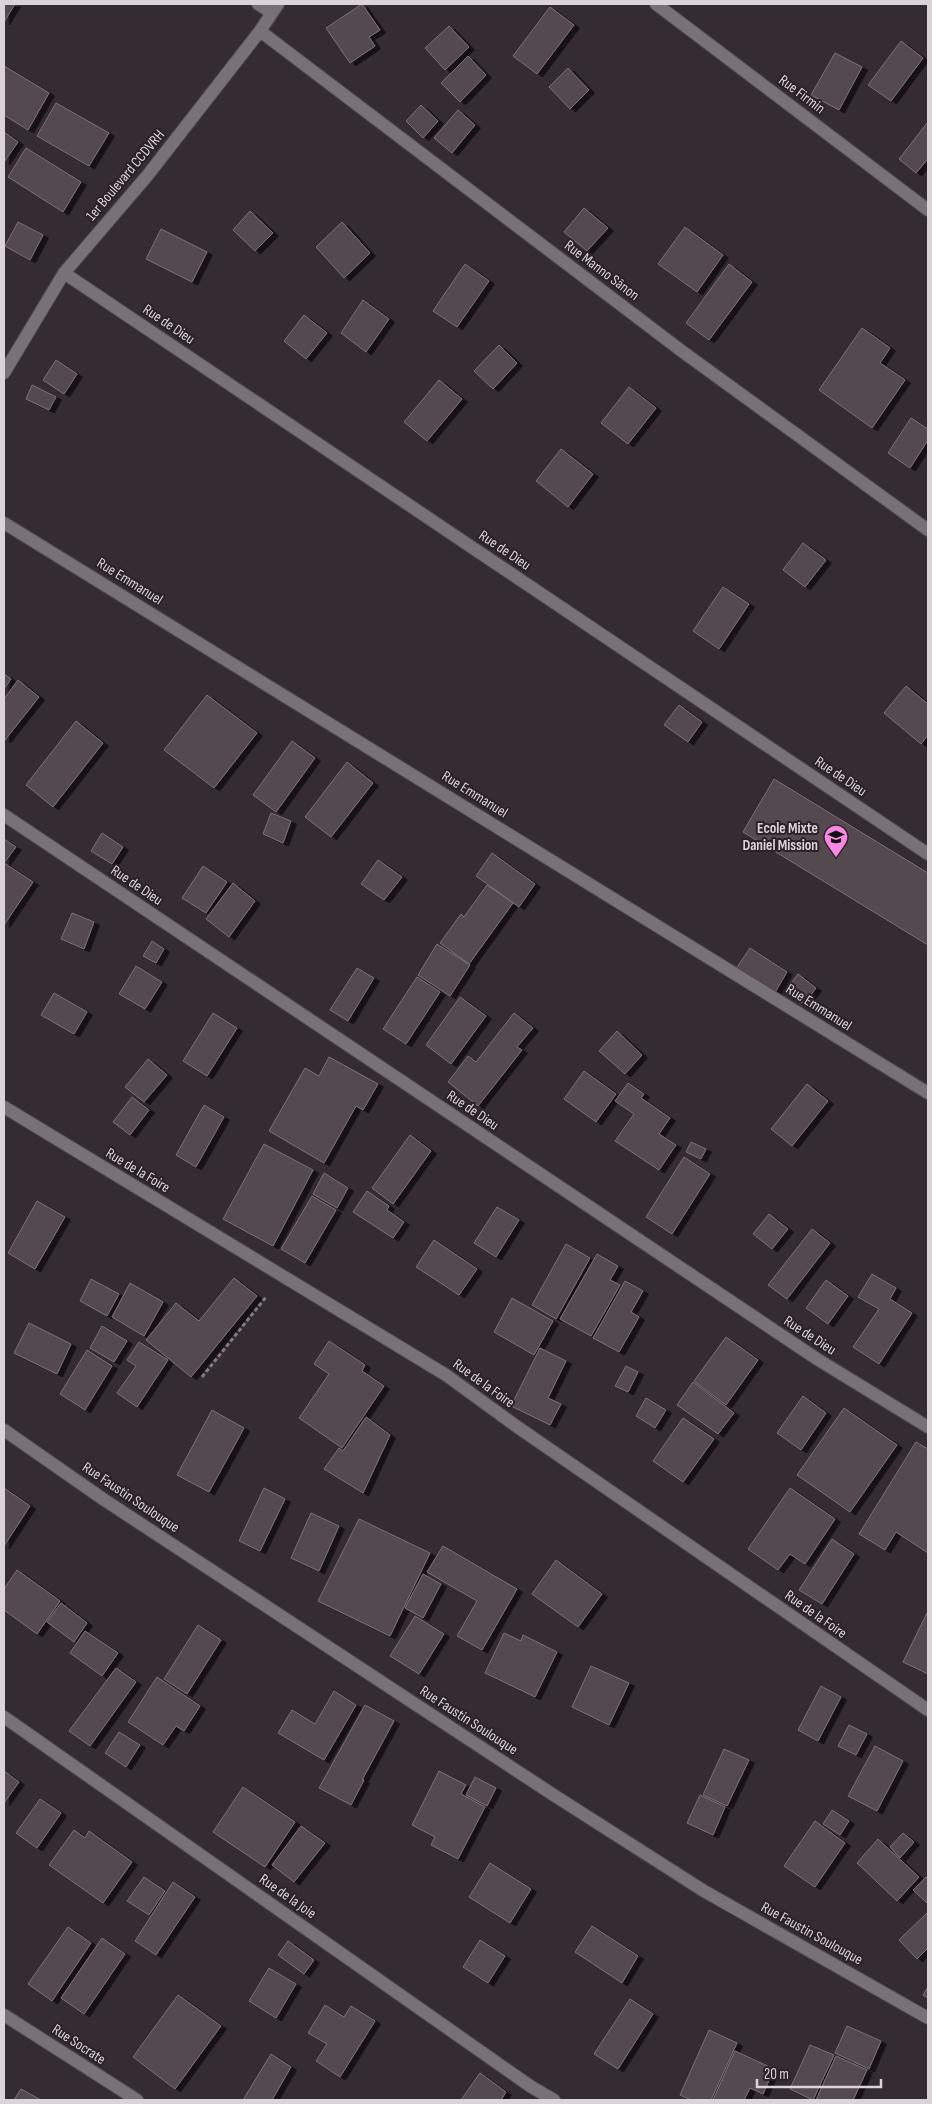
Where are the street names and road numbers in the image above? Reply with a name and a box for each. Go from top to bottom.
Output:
street label: Rue Firmin [775,71,829,118]
street label: 1er Boulevard CCDVRH [82,126,169,225]
street label: Rue Manno Sânon [560,236,643,305]
street label: Rue de Dieu [139,300,198,349]
street label: Rue de Dieu [475,526,534,575]
street label: Rue Emmanuel [93,554,166,609]
street label: Rue de Dieu [811,752,870,801]
street label: Rue Emmanuel [438,767,511,822]
street label: Rue de Dieu [107,861,166,910]
street label: Rue Emmanuel [782,980,855,1035]
street label: Rue de Dieu [443,1086,502,1135]
street label: Rue de la Foire [102,1144,173,1197]
street label: Rue de Dieu [780,1311,840,1359]
street label: Rue de la Foire [449,1355,518,1412]
street label: Rue Faustin Soulouque [78,1458,183,1537]
street label: Rue de la Foire [781,1586,851,1643]
street label: Rue Faustin Soulouque [416,1682,521,1759]
street label: Rue de la Joie [255,1870,320,1923]
street label: Rue Faustin Soulouque [758,1898,866,1969]
street label: Rue Socrate [48,2020,109,2069]

